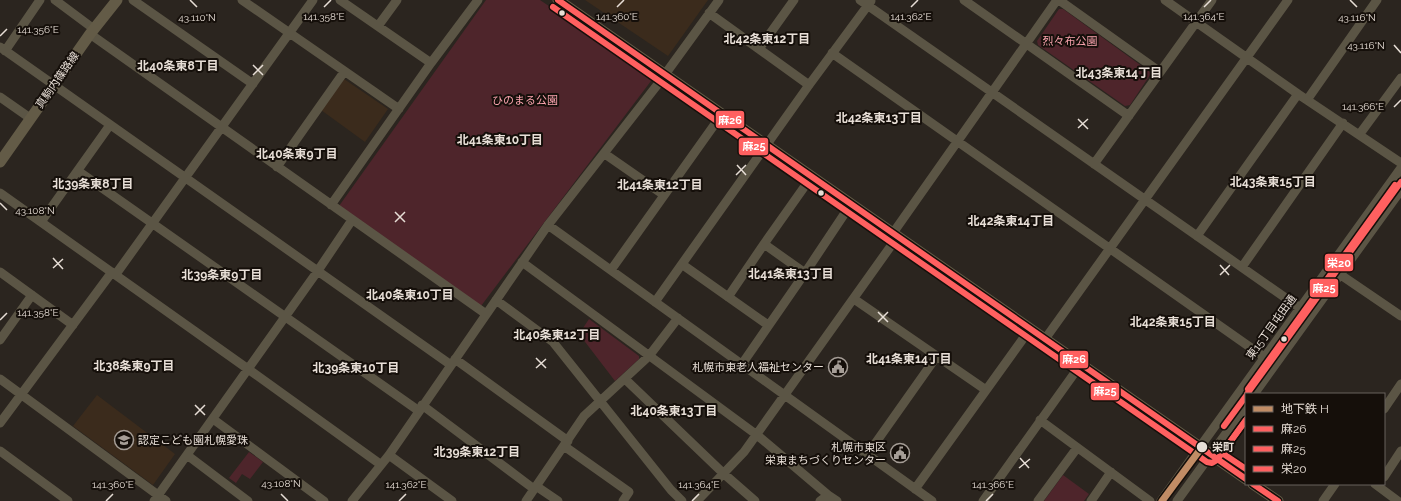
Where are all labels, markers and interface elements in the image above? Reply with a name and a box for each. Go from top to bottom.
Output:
unlabelled marker [557,8,567,18]
text: 141.358°E [303,11,345,22]
text: 141.360°E [596,11,638,22]
text: 141.362°E [890,11,932,22]
text: 141.364°E [1183,11,1225,22]
text: 43.110°N [178,12,216,23]
text: 43.116°N [1338,12,1376,23]
text: 141.356°E [17,24,59,35]
district label: 北42条東12丁目 [724,32,810,46]
park label: 烈々布公園 [1043,35,1098,48]
text: 43.116°N [1347,40,1385,51]
street label: 真駒内篠路線 [33,50,82,111]
district label: 北40条東8丁目 [137,59,219,73]
district label: 北43条東14丁目 [1076,66,1162,80]
park label: ひのまる公園 [492,94,558,107]
text: 141.366°E [1342,101,1384,112]
line badge: 麻26 [715,110,745,129]
district label: 北42条東13丁目 [836,111,922,125]
text: 麻26 [718,114,742,127]
district label: 北41条東10丁目 [457,133,543,147]
line badge: 麻25 [738,137,769,156]
text: 麻25 [742,140,766,153]
district label: 北40条東9丁目 [256,147,338,161]
district label: 北43条東15丁目 [1230,175,1316,189]
district label: 北39条東8丁目 [52,177,134,191]
district label: 北41条東12丁目 [617,178,703,192]
unlabelled marker [816,188,826,198]
text: 43.108°N [15,205,55,216]
district label: 北42条東14丁目 [968,214,1054,228]
line badge: 栄20 [1324,253,1354,272]
text: 栄20 [1327,257,1351,270]
district label: 北41条東13丁目 [748,267,834,281]
district label: 北39条東9丁目 [182,268,262,282]
line badge: 麻25 [1309,278,1339,298]
text: 麻25 [1312,282,1336,295]
district label: 北40条東10丁目 [366,288,454,302]
street label: 東15丁目屯田通 [1244,292,1299,362]
text: 141.358°E [17,307,59,318]
district label: 北42条東15丁目 [1130,315,1216,329]
district label: 北40条東12丁目 [514,328,600,342]
unlabelled marker [1279,334,1289,344]
line badge: 麻26 [1059,350,1089,369]
district label: 北41条東14丁目 [866,352,952,366]
text: 麻26 [1062,353,1086,366]
public building icon: 札幌市東老人福祉センター [827,356,849,378]
district label: 北38条東9丁目 [93,359,175,373]
district label: 北39条東10丁目 [312,361,400,375]
place label: 札幌市東老人福祉センター [692,361,824,374]
line badge: 麻25 [1090,382,1120,401]
text: 麻25 [1093,385,1117,398]
legend [1245,393,1385,485]
text: 地下鉄 H [1281,402,1329,416]
district label: 北40条東13丁目 [631,404,717,418]
text: 麻26 [1281,422,1307,436]
school or university icon: 認定こども園札幌愛珠 [113,429,135,451]
place label: 認定こども園札幌愛珠 [138,434,248,447]
marker: 栄町 [1195,440,1209,454]
place label: 札幌市東区 栄東まちづくりセンター [765,441,886,467]
place label: 栄町 [1212,441,1234,454]
public building icon: 札幌市東区 栄東まちづくりセンター [889,442,911,464]
text: 麻25 [1281,442,1306,456]
district label: 北39条東12丁目 [434,445,520,459]
text: 栄20 [1281,462,1307,476]
text: 43.108°N [261,478,301,489]
text: 141.360°E [92,479,134,490]
text: 141.362°E [385,479,427,490]
text: 141.364°E [678,479,720,490]
text: 141.366°E [972,479,1014,490]

